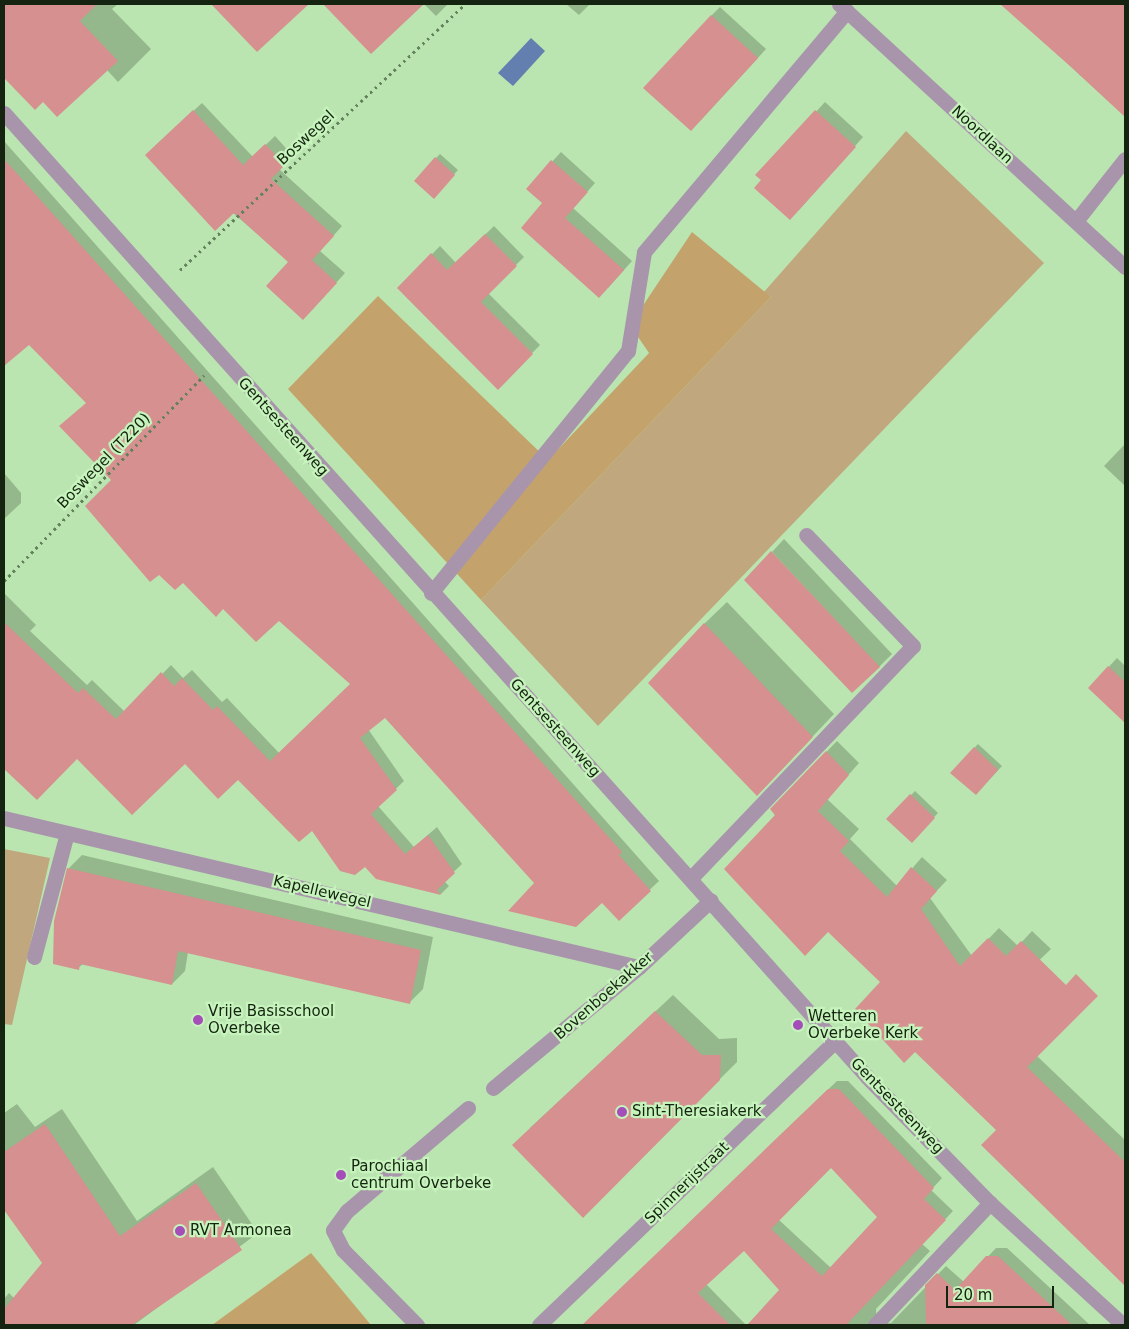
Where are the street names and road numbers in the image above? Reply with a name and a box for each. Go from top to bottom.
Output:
street label: Noordlaan [948,102,1016,168]
street label: Boswegel [274,107,338,169]
street label: Gentsesteenweg [234,374,332,480]
street label: Boswegel (T220) [54,409,154,513]
street label: Gentsesteenweg [506,675,604,781]
street label: Kapellewegel [272,872,372,912]
street label: Bovenboekakker [551,948,657,1044]
street label: Gentsesteenweg [847,1054,947,1158]
street label: Spinnerijstraat [641,1138,733,1228]

